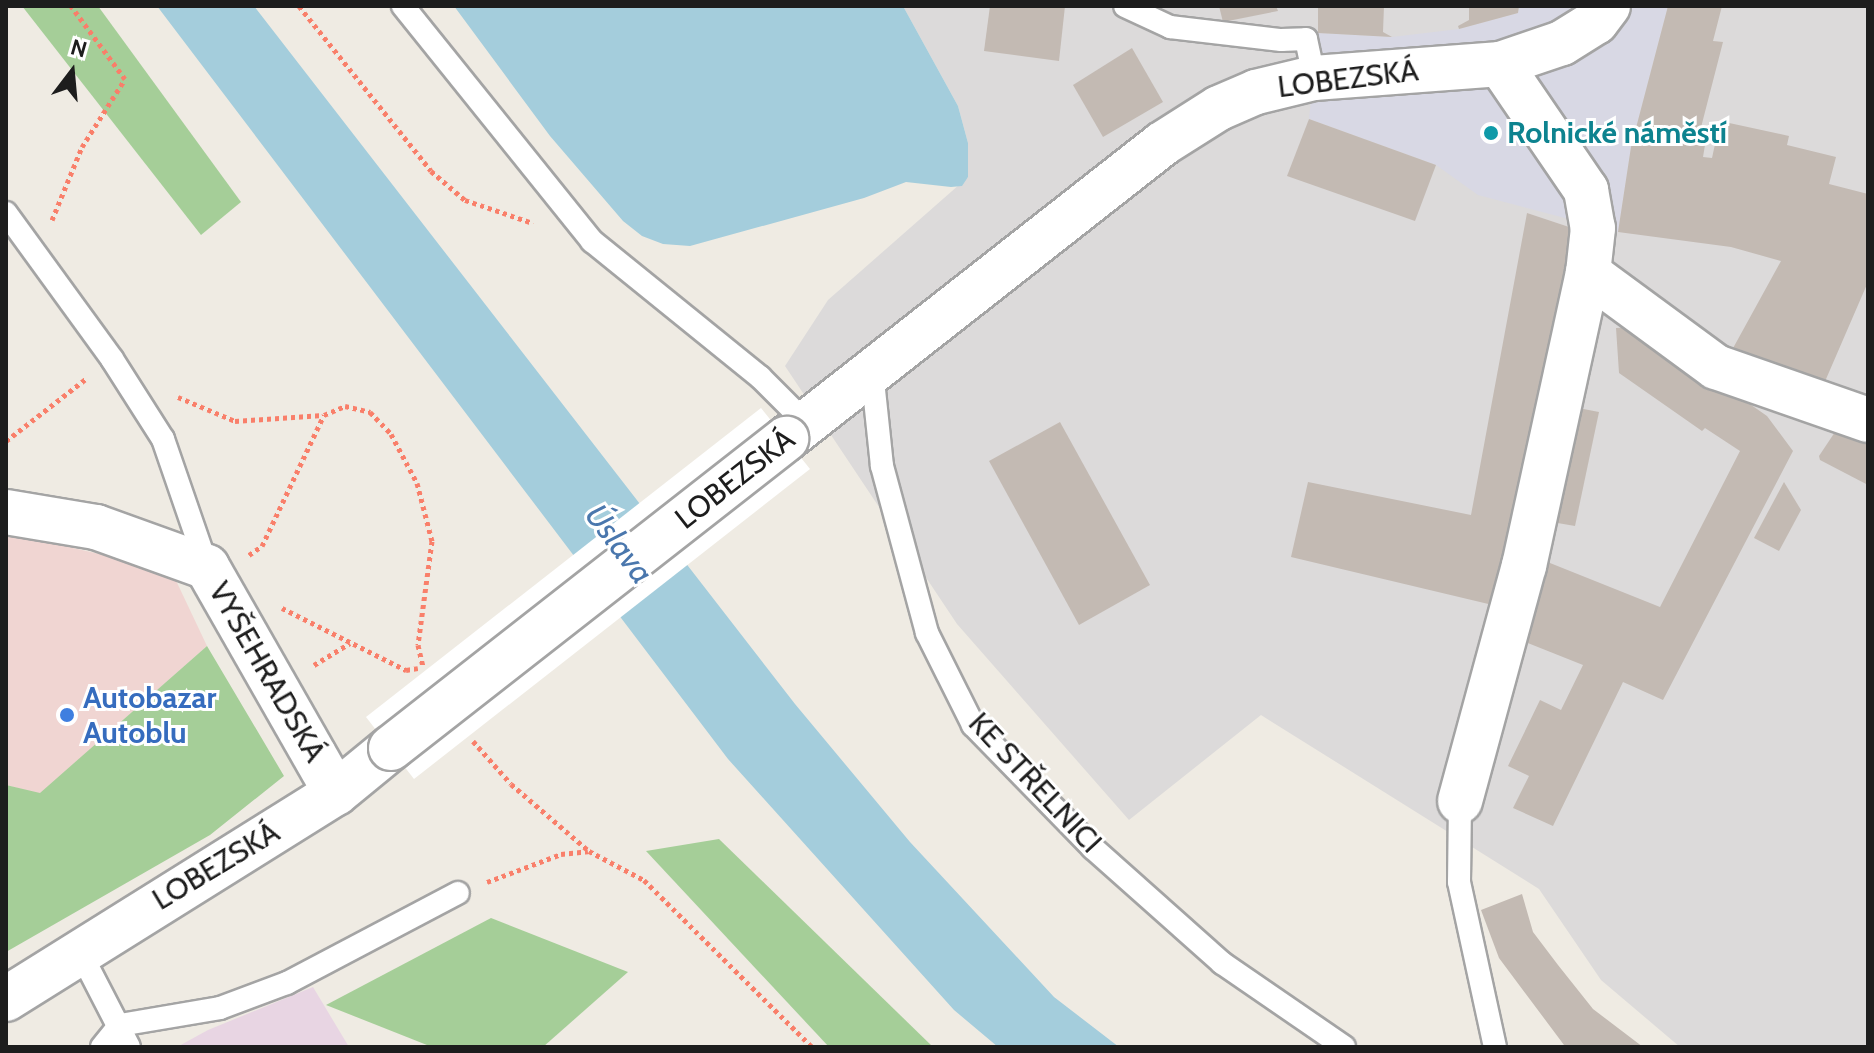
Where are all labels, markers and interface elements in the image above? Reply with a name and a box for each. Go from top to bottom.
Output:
north arrow [32,32,112,112]
text: N [68,33,90,64]
street label: LOBEZSKÁ [1276,53,1420,105]
place label: Rolnické náměstí [1507,115,1727,151]
marker: Rolnické náměstí [1482,124,1500,142]
street label: LOBEZSKÁ [668,421,802,537]
water label: Úslava [577,497,661,591]
street label: VYŠEHRADSKÁ [201,576,333,768]
place label: Autobazar Autoblu [83,680,216,750]
street label: KE STŘELNICI [961,705,1109,861]
marker: Autobazar Autoblu [58,706,76,724]
street label: LOBEZSKÁ [146,814,286,918]

